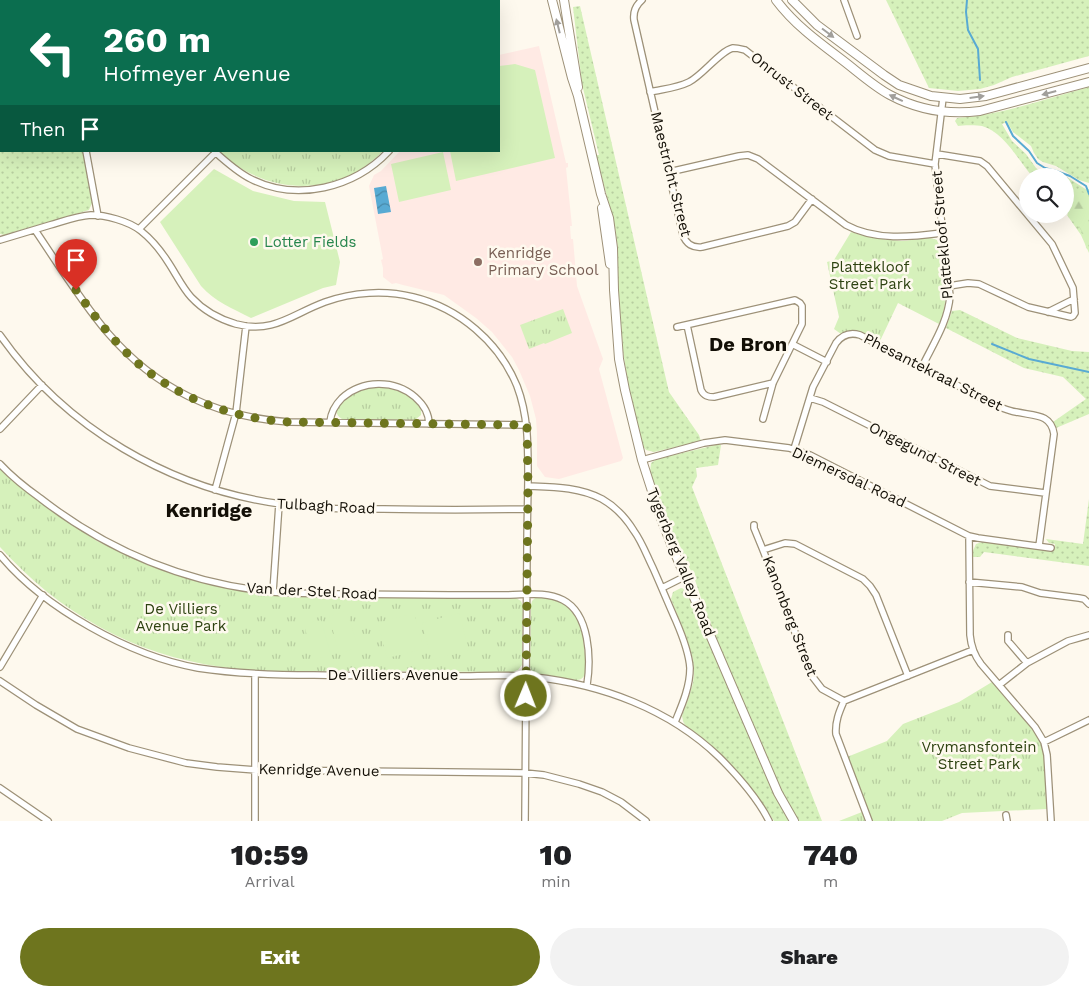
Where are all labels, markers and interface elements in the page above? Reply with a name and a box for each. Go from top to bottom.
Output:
one-way arrow [554,18,562,33]
text: 260 m [103,19,211,61]
icon: left [20,20,85,85]
one-way arrow [821,28,835,38]
street label: Onrust Street [747,48,838,124]
text: Hofmeyer Avenue [103,61,291,86]
one-way arrow [1041,89,1056,97]
one-way arrow [889,93,903,101]
one-way arrow [969,93,985,101]
street label: Maestricht Street [647,110,695,239]
icon: arrive [76,115,104,143]
text: Then [20,118,66,141]
map controls [1019,168,1074,223]
button: search [1019,168,1074,223]
street label: Plattekloof Street [927,169,957,300]
place label: Lotter Fields [264,233,357,251]
marker: Lotter Fields [248,236,260,248]
pin [55,239,97,290]
place label: Kenridge Primary School [488,244,599,279]
icon: arrive [62,246,90,274]
marker: Kenridge Primary School [472,256,484,268]
park label: Plattekloof Street Park [829,258,912,293]
street label: Phesantekraal Street [861,329,1006,415]
district label: De Bron [709,332,787,356]
street label: Ongegund Street [866,418,985,490]
street label: Diemersdal Road [789,443,909,511]
street label: Tygerberg Valley Road [643,485,719,639]
street label: Tulbagh Road [276,494,376,518]
district label: Kenridge [166,498,252,522]
street label: Kanonberg Street [759,553,822,680]
street label: Van der Stel Road [246,579,378,603]
park label: De Villiers Avenue Park [136,600,227,635]
street label: De Villiers Avenue [328,666,458,684]
position arrow [499,669,551,721]
park label: Vrymansfontein Street Park [921,738,1037,773]
street label: Kenridge Avenue [258,760,380,780]
text: 10:59 [231,837,309,872]
text: 10 [539,837,572,872]
text: 740 [803,837,858,872]
text: Arrival [245,872,295,891]
text: min [541,872,571,891]
text: m [823,872,838,891]
button: Exit [20,928,540,986]
button: Share [550,928,1069,986]

